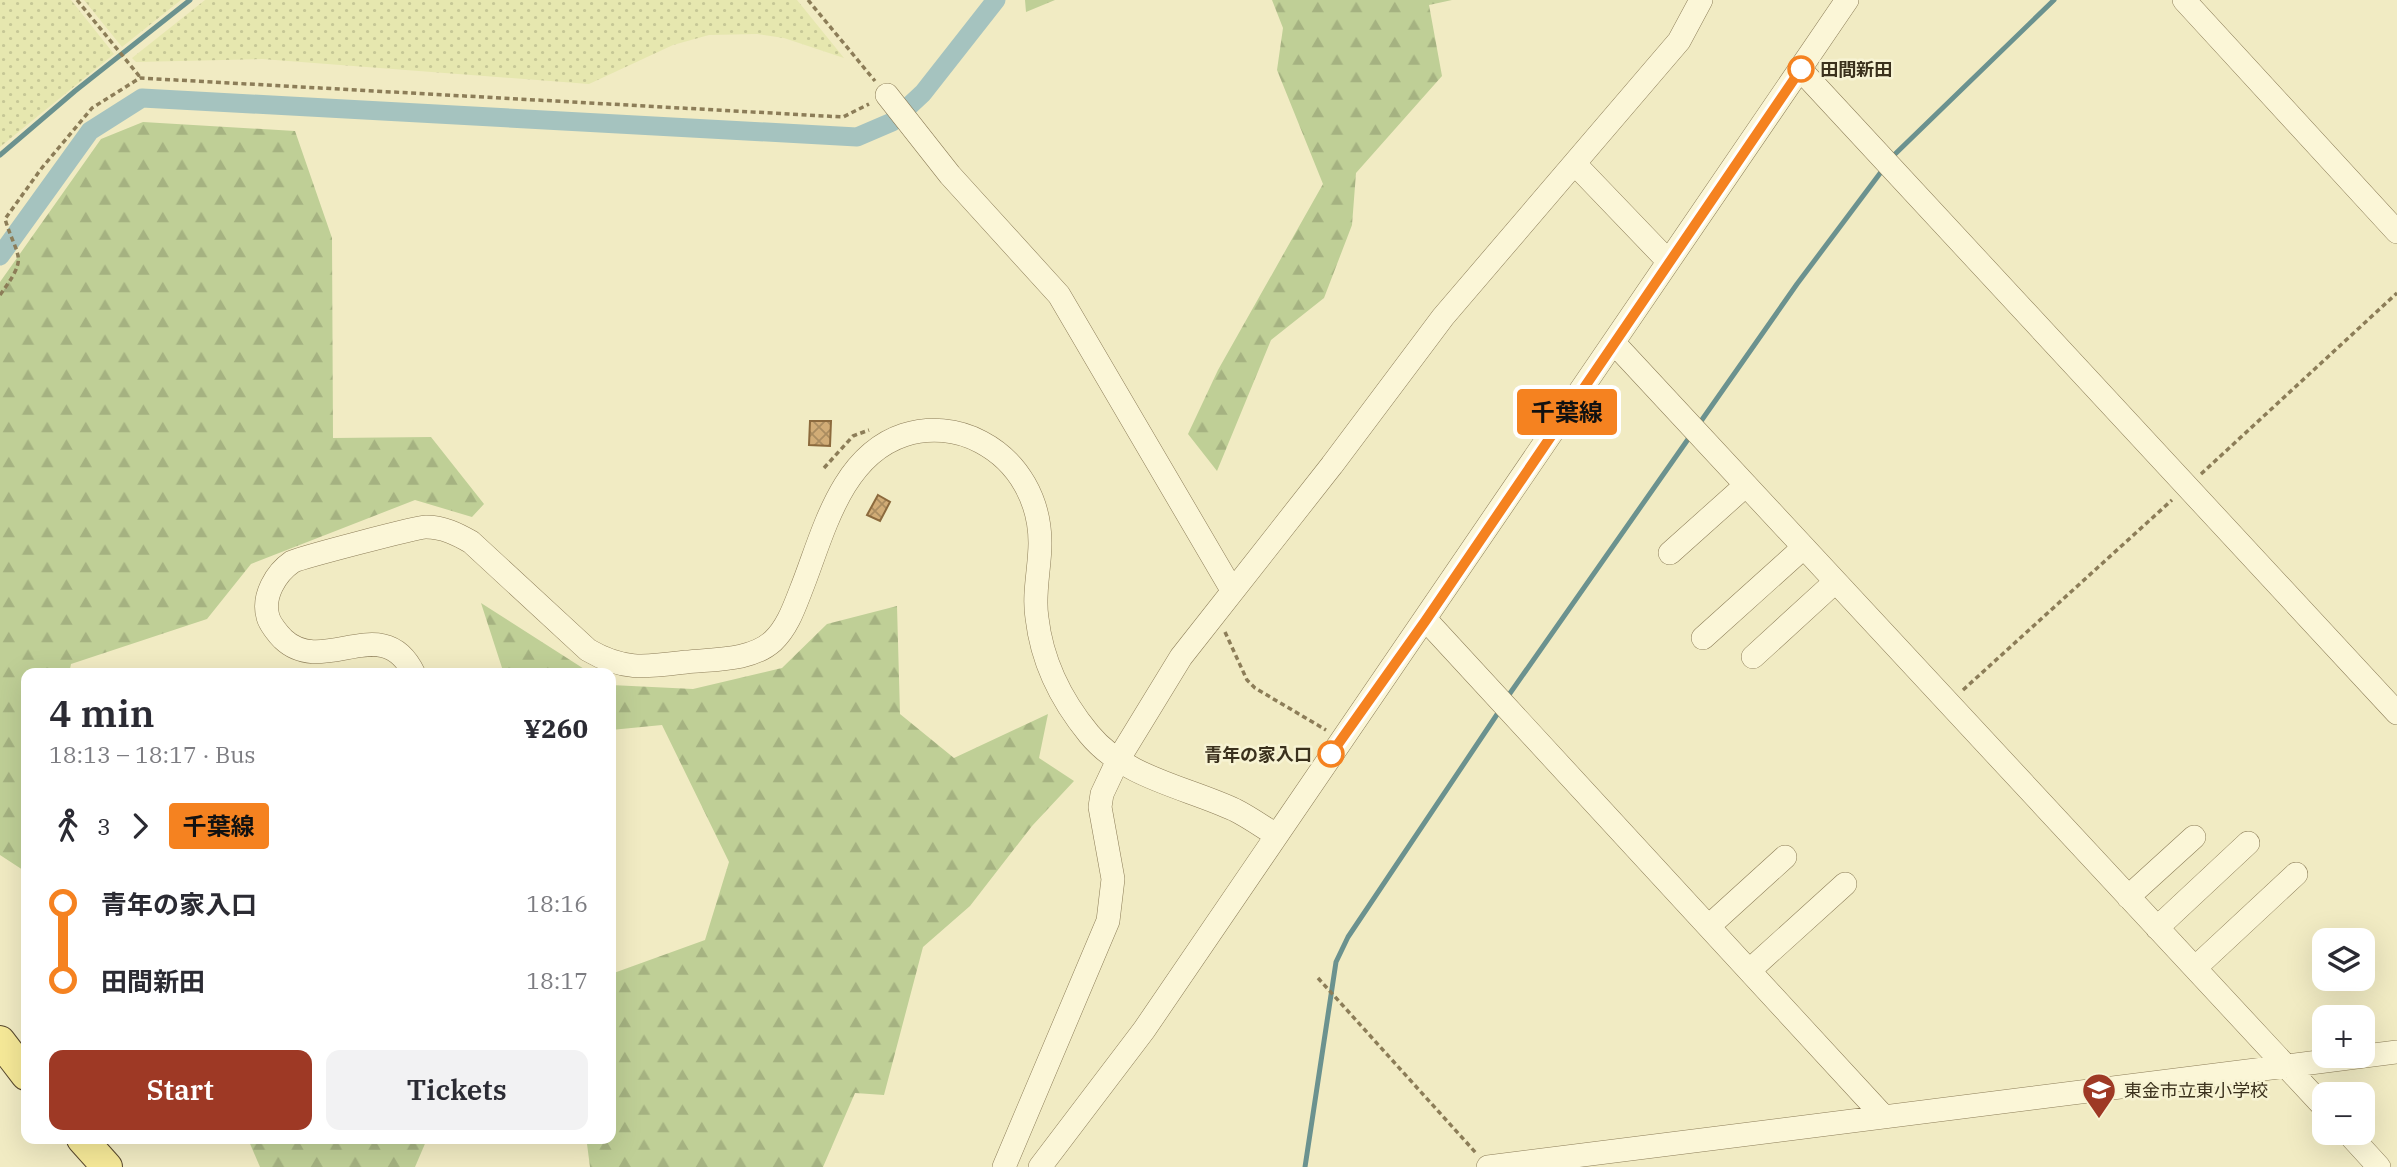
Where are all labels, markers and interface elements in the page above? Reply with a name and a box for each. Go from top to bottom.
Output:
marker: 田間新田 [1788,56,1814,82]
place label: 田間新田 [1820,58,1892,81]
line badge: 千葉線 [1527,389,1607,435]
text: 千葉線 [1531,396,1603,428]
text: 4 min [49,688,155,737]
text: ¥260 [523,711,588,745]
text: 18:13 – 18:17 · Bus [49,739,256,769]
marker: 青年の家入口 [1318,741,1344,767]
place label: 青年の家入口 [1204,743,1312,766]
icon: walk [49,807,87,845]
icon: forward [121,807,159,845]
text: 千葉線 [183,810,255,842]
text: 3 [97,811,111,841]
text: 青年の家入口 [101,887,257,921]
text: 18:16 [526,888,588,918]
map controls [2312,928,2375,1145]
button: layers [2312,928,2375,991]
text: 田間新田 [101,964,205,998]
text: 18:17 [526,965,588,995]
button: + [2312,1005,2375,1068]
button: Start [49,1050,312,1130]
button: Tickets [326,1050,588,1130]
school or university icon: 東金市立東小学校 [2080,1071,2118,1120]
place label: 東金市立東小学校 [2124,1079,2268,1102]
button: − [2312,1082,2375,1145]

